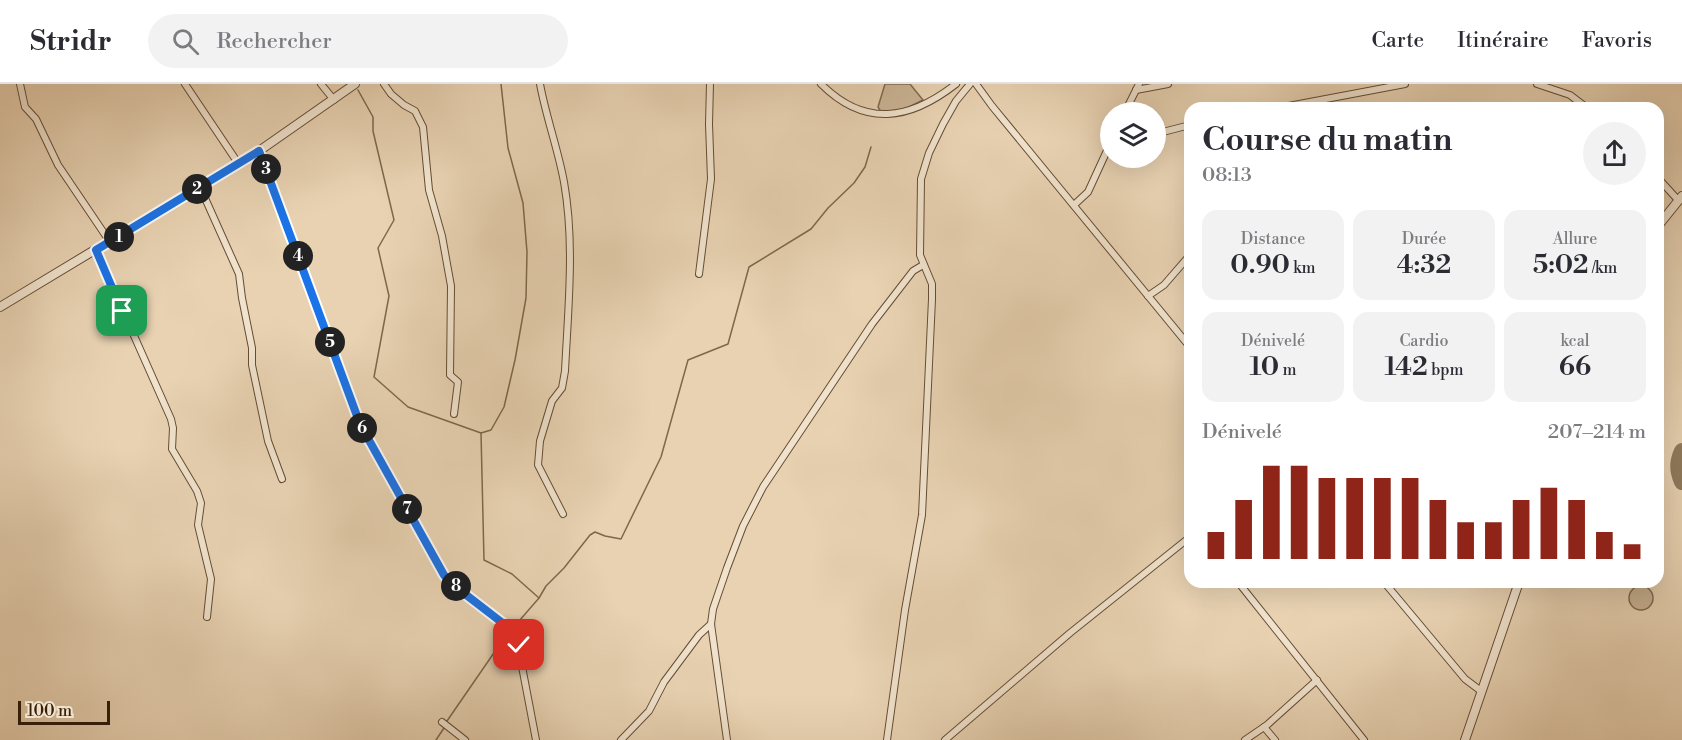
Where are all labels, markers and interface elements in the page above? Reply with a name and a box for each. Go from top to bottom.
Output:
search box [148,14,568,68]
text: Stridr [30,24,112,59]
icon: search [169,25,202,58]
text: Rechercher [217,28,332,55]
text: Carte [1372,28,1424,54]
text: Itinéraire [1457,28,1549,54]
text: Favoris [1582,28,1652,54]
map controls [1100,102,1166,168]
button: layers [1100,102,1166,168]
text: Course du matin [1202,120,1453,161]
button: share [1583,122,1646,185]
pin: 3 [251,154,281,184]
text: 3 [261,159,271,179]
text: 08:13 [1202,163,1252,188]
pin: 2 [182,174,212,204]
text: 2 [192,179,202,199]
pin: 1 [104,222,134,252]
text: 1 [115,227,123,247]
text: Distance [1241,229,1305,249]
text: Durée [1402,229,1446,249]
text: Allure [1553,229,1597,249]
pin: 4 [283,241,313,271]
text: 4 [293,246,303,266]
text: 0.90 [1230,249,1290,281]
text: 4:32 [1397,249,1451,281]
text: 5:02 [1533,249,1589,281]
text: km [1290,258,1316,278]
text: /km [1589,258,1617,278]
pin [96,285,147,336]
icon: arrive [105,294,138,327]
pin: 5 [315,327,345,357]
text: Dénivelé [1241,331,1305,351]
text: Cardio [1399,331,1449,351]
text: kcal [1560,331,1590,351]
text: 5 [325,332,335,352]
text: 10 [1250,351,1279,383]
text: 142 [1384,351,1428,383]
text: 66 [1559,351,1591,383]
text: m [1279,360,1296,380]
text: bpm [1428,360,1464,380]
pin: 6 [347,413,377,443]
text: 6 [357,418,367,438]
text: Dénivelé [1202,420,1282,445]
text: 207–214 m [1548,420,1646,445]
pin: 7 [392,494,422,524]
text: 7 [402,499,412,519]
pin: 8 [441,571,471,601]
text: 8 [451,576,461,596]
pin [493,619,544,670]
icon: check [502,628,535,661]
scale bar [18,698,110,726]
text: 100 m [27,701,72,721]

